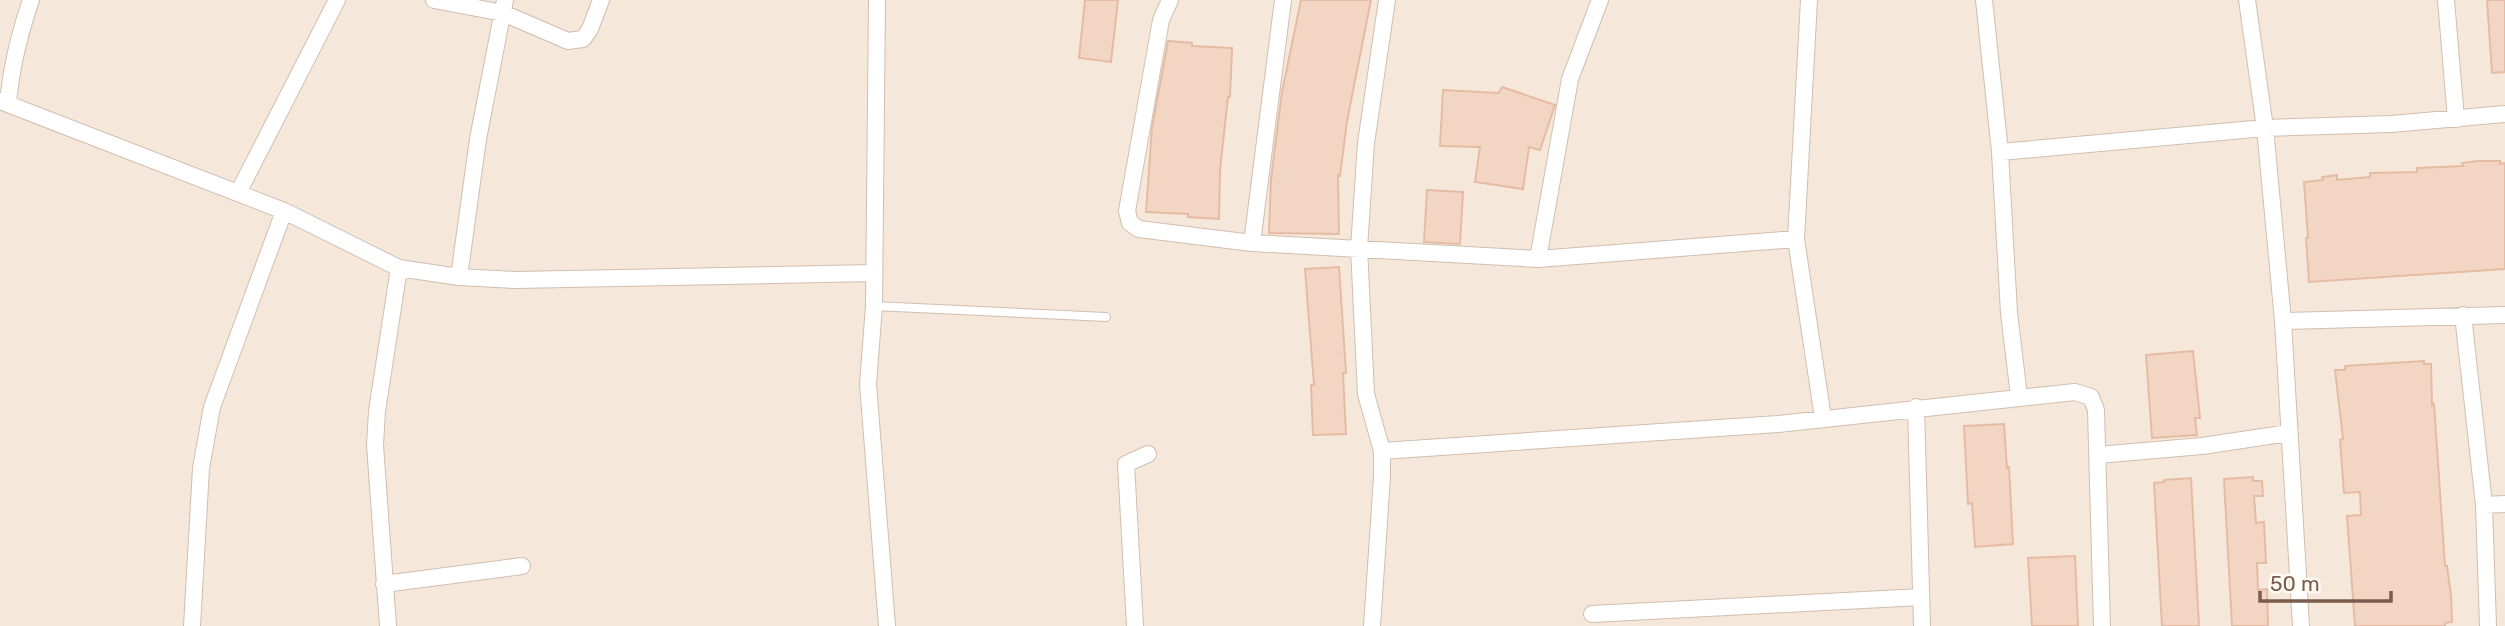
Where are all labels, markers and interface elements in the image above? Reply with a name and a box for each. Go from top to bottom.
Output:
scale bar [2260,560,2391,604]
text: 50 m [2270,571,2320,596]

